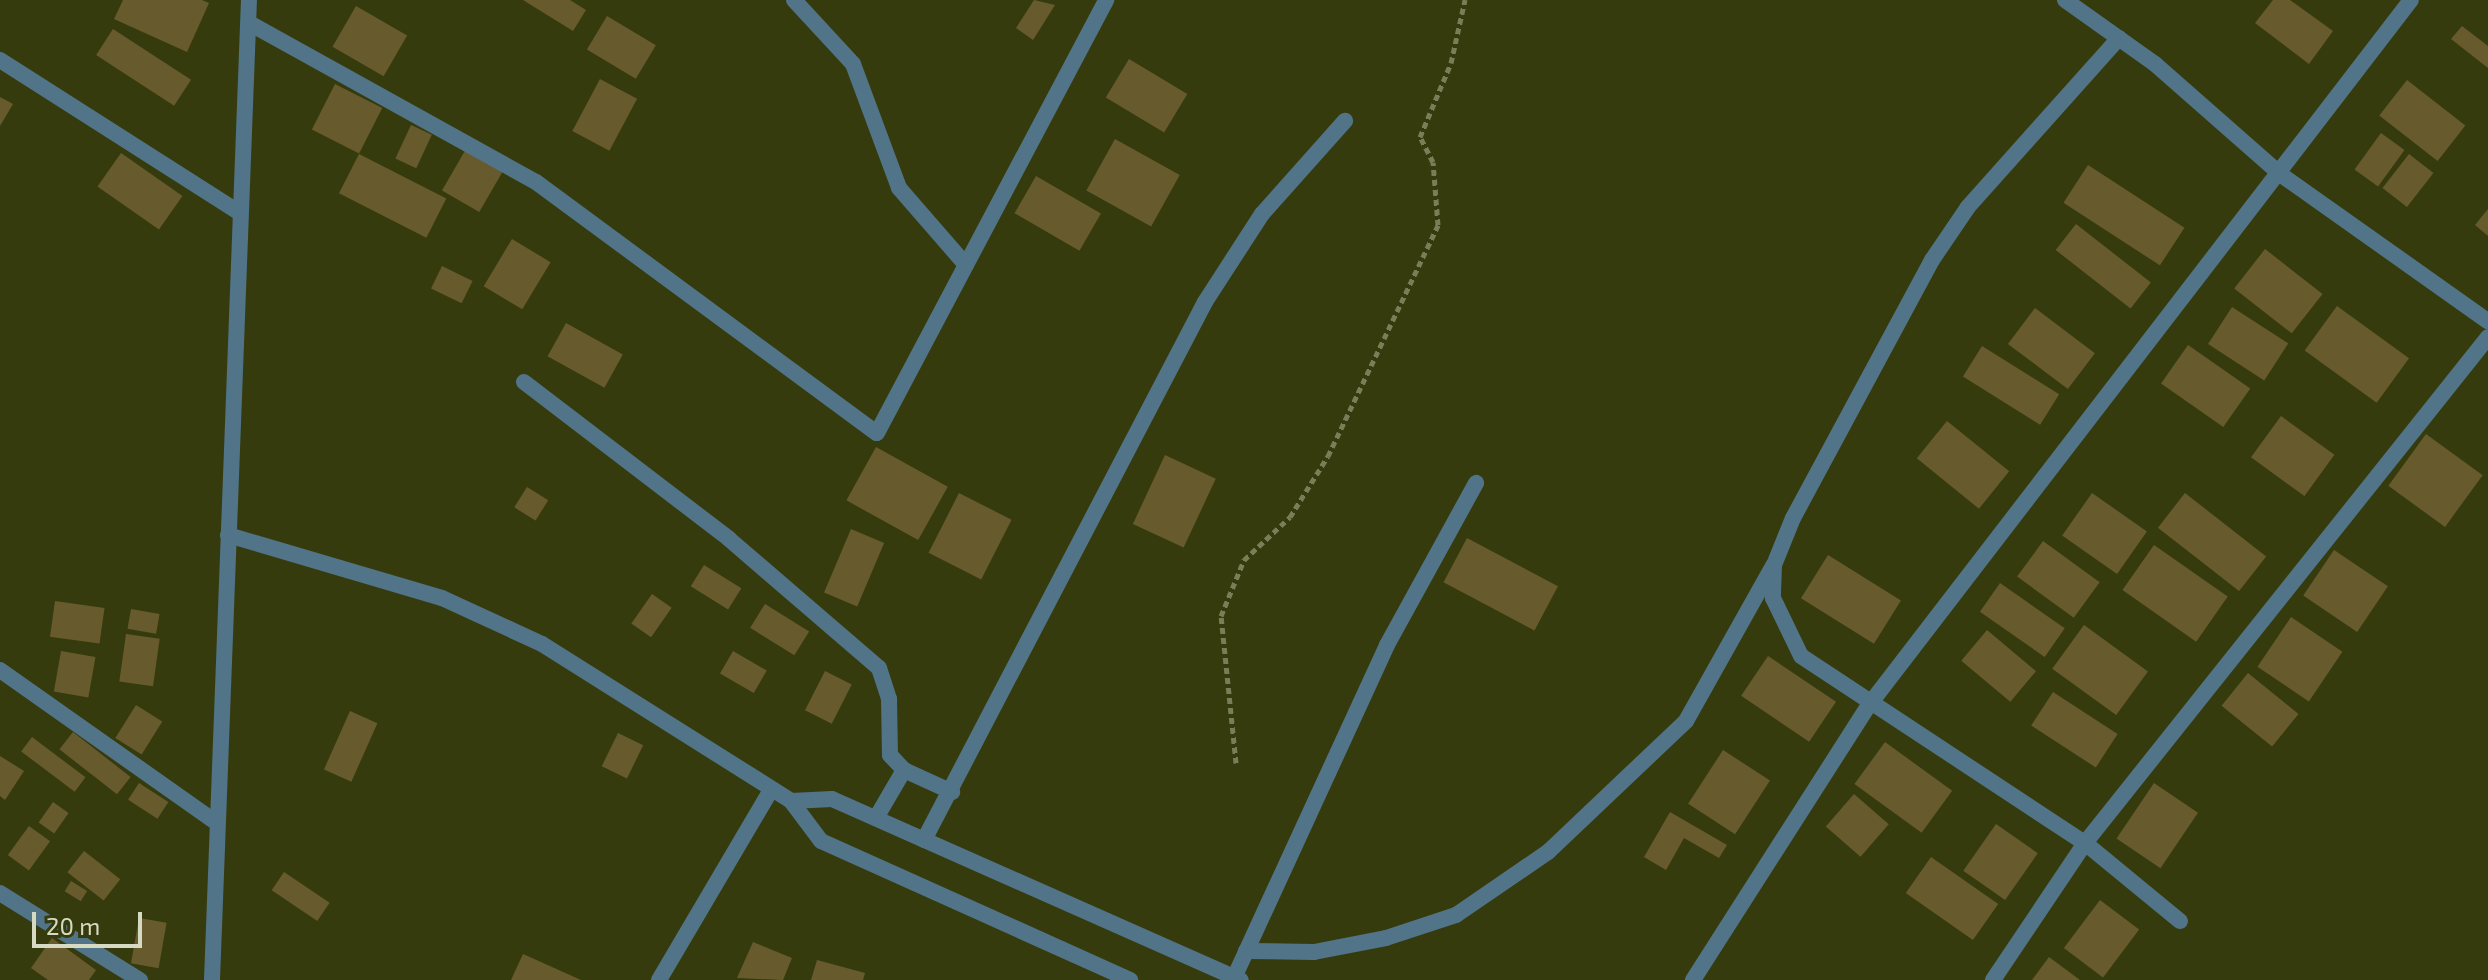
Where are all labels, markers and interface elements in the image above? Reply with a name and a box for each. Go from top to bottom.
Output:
scale bar [36,896,146,946]
text: 20 m [46,911,100,940]

